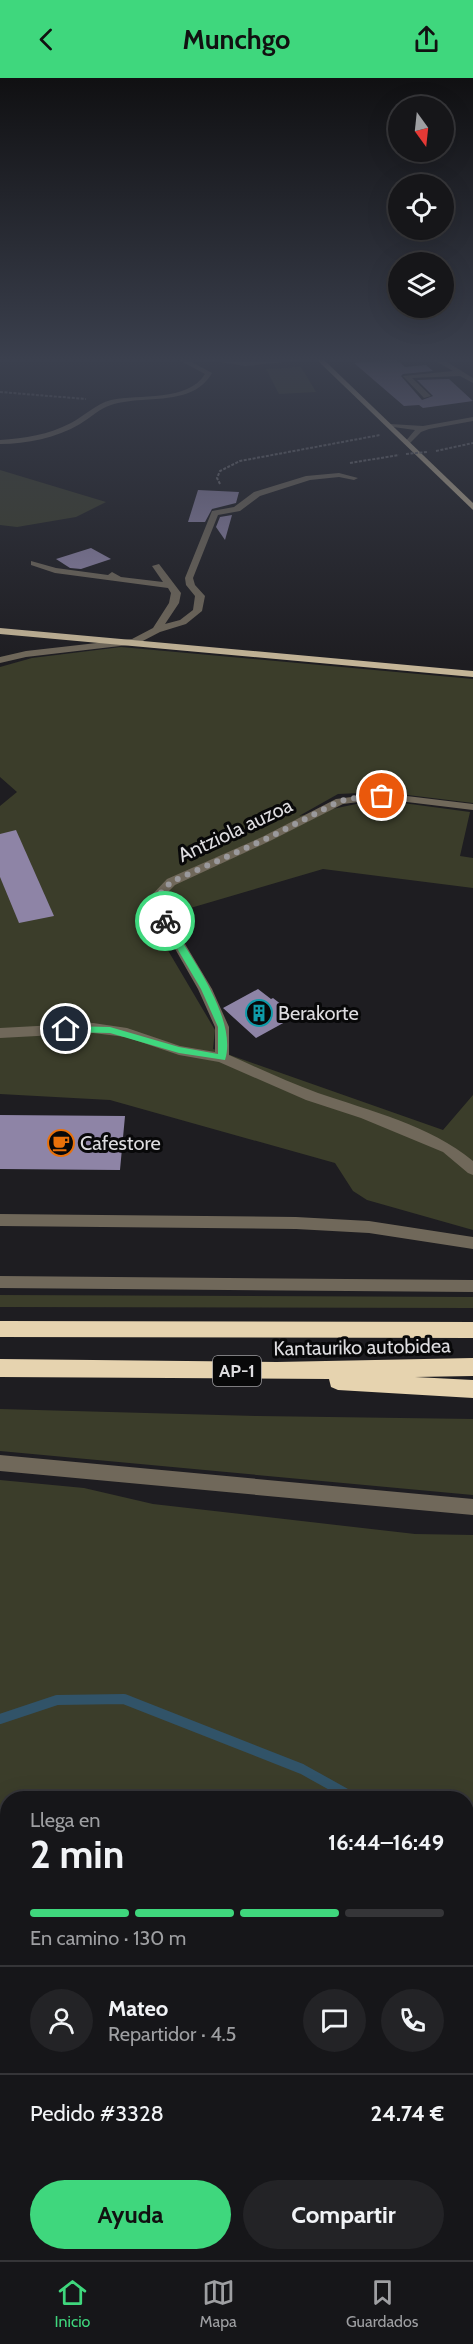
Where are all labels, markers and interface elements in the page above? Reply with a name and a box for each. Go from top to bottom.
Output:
icon: back [30,23,63,56]
text: Munchgo [183,23,290,56]
icon: share [410,23,443,56]
north arrow [388,96,454,162]
map controls [388,96,454,318]
button: locate [388,174,454,240]
button: layers [388,252,454,318]
pin [356,770,407,821]
icon: bag [365,779,398,812]
street label: Antziola auzoa [174,793,296,867]
courier [135,891,195,951]
icon: bike [149,905,182,938]
building icon: Berakorte [244,998,274,1028]
place label: Berakorte [278,1001,359,1025]
pin [40,1003,91,1054]
icon: home [49,1012,82,1045]
cafe icon: Cafestore [46,1128,76,1158]
place label: Cafestore [80,1131,161,1155]
street label: Kantauriko autobidea [273,1333,451,1361]
road number: AP-1 [213,1356,261,1386]
text: Llega en [30,1808,100,1832]
text: 16:44–16:49 [328,1829,444,1856]
text: 2 min [30,1830,124,1878]
text: En camino · 130 m [30,1926,186,1950]
button: person [30,1989,93,2052]
button: chat [303,1989,366,2052]
button: phone [381,1989,444,2052]
text: Mateo [108,1995,168,2022]
text: Repartidor · 4.5 [108,2022,236,2046]
text: Pedido #3328 [30,2100,164,2127]
text: 24.74 € [371,2100,444,2127]
button: Ayuda [30,2180,231,2249]
button: Compartir [243,2180,444,2249]
tab: Inicio [55,2276,90,2331]
tab: Mapa [200,2276,237,2331]
tab: Guardados [346,2276,418,2331]

